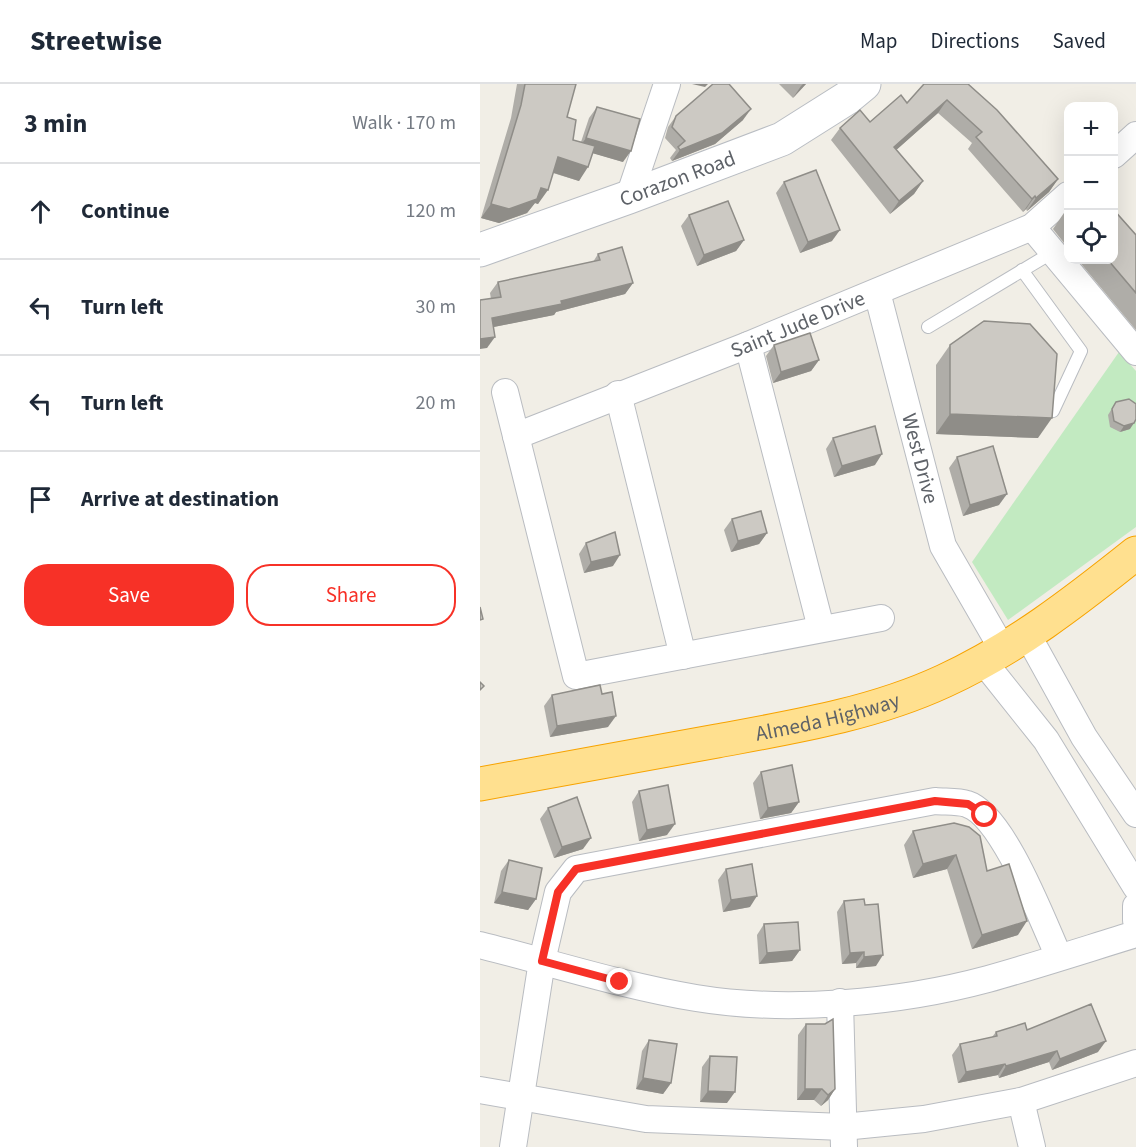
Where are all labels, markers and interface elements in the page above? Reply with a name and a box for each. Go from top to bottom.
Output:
text: Streetwise [30,21,162,61]
text: Map [860,26,898,56]
text: Directions [931,26,1019,56]
text: Saved [1052,26,1106,56]
map controls [1064,102,1118,264]
button: + [1064,102,1118,156]
text: 3 min [24,105,87,142]
text: Walk · 170 m [352,109,456,137]
street label: Corazon Road [616,143,740,214]
button: − [1064,156,1118,210]
icon: ahead [24,195,57,228]
text: Continue [81,195,170,227]
text: 120 m [406,197,456,225]
button: locate [1064,210,1118,264]
street label: Saint Jude Drive [726,283,870,365]
icon: left [24,291,57,324]
text: Turn left [81,291,163,323]
text: 30 m [416,293,456,321]
icon: left [24,387,57,420]
text: Turn left [81,387,163,419]
text: 20 m [416,389,456,417]
street label: West Drive [894,410,946,507]
icon: arrive [24,483,57,516]
text: Arrive at destination [81,483,279,515]
button: Save [24,564,234,626]
button: Share [246,564,456,626]
street label: Almeda Highway [753,685,904,749]
route start [971,801,997,827]
route end [606,968,632,994]

